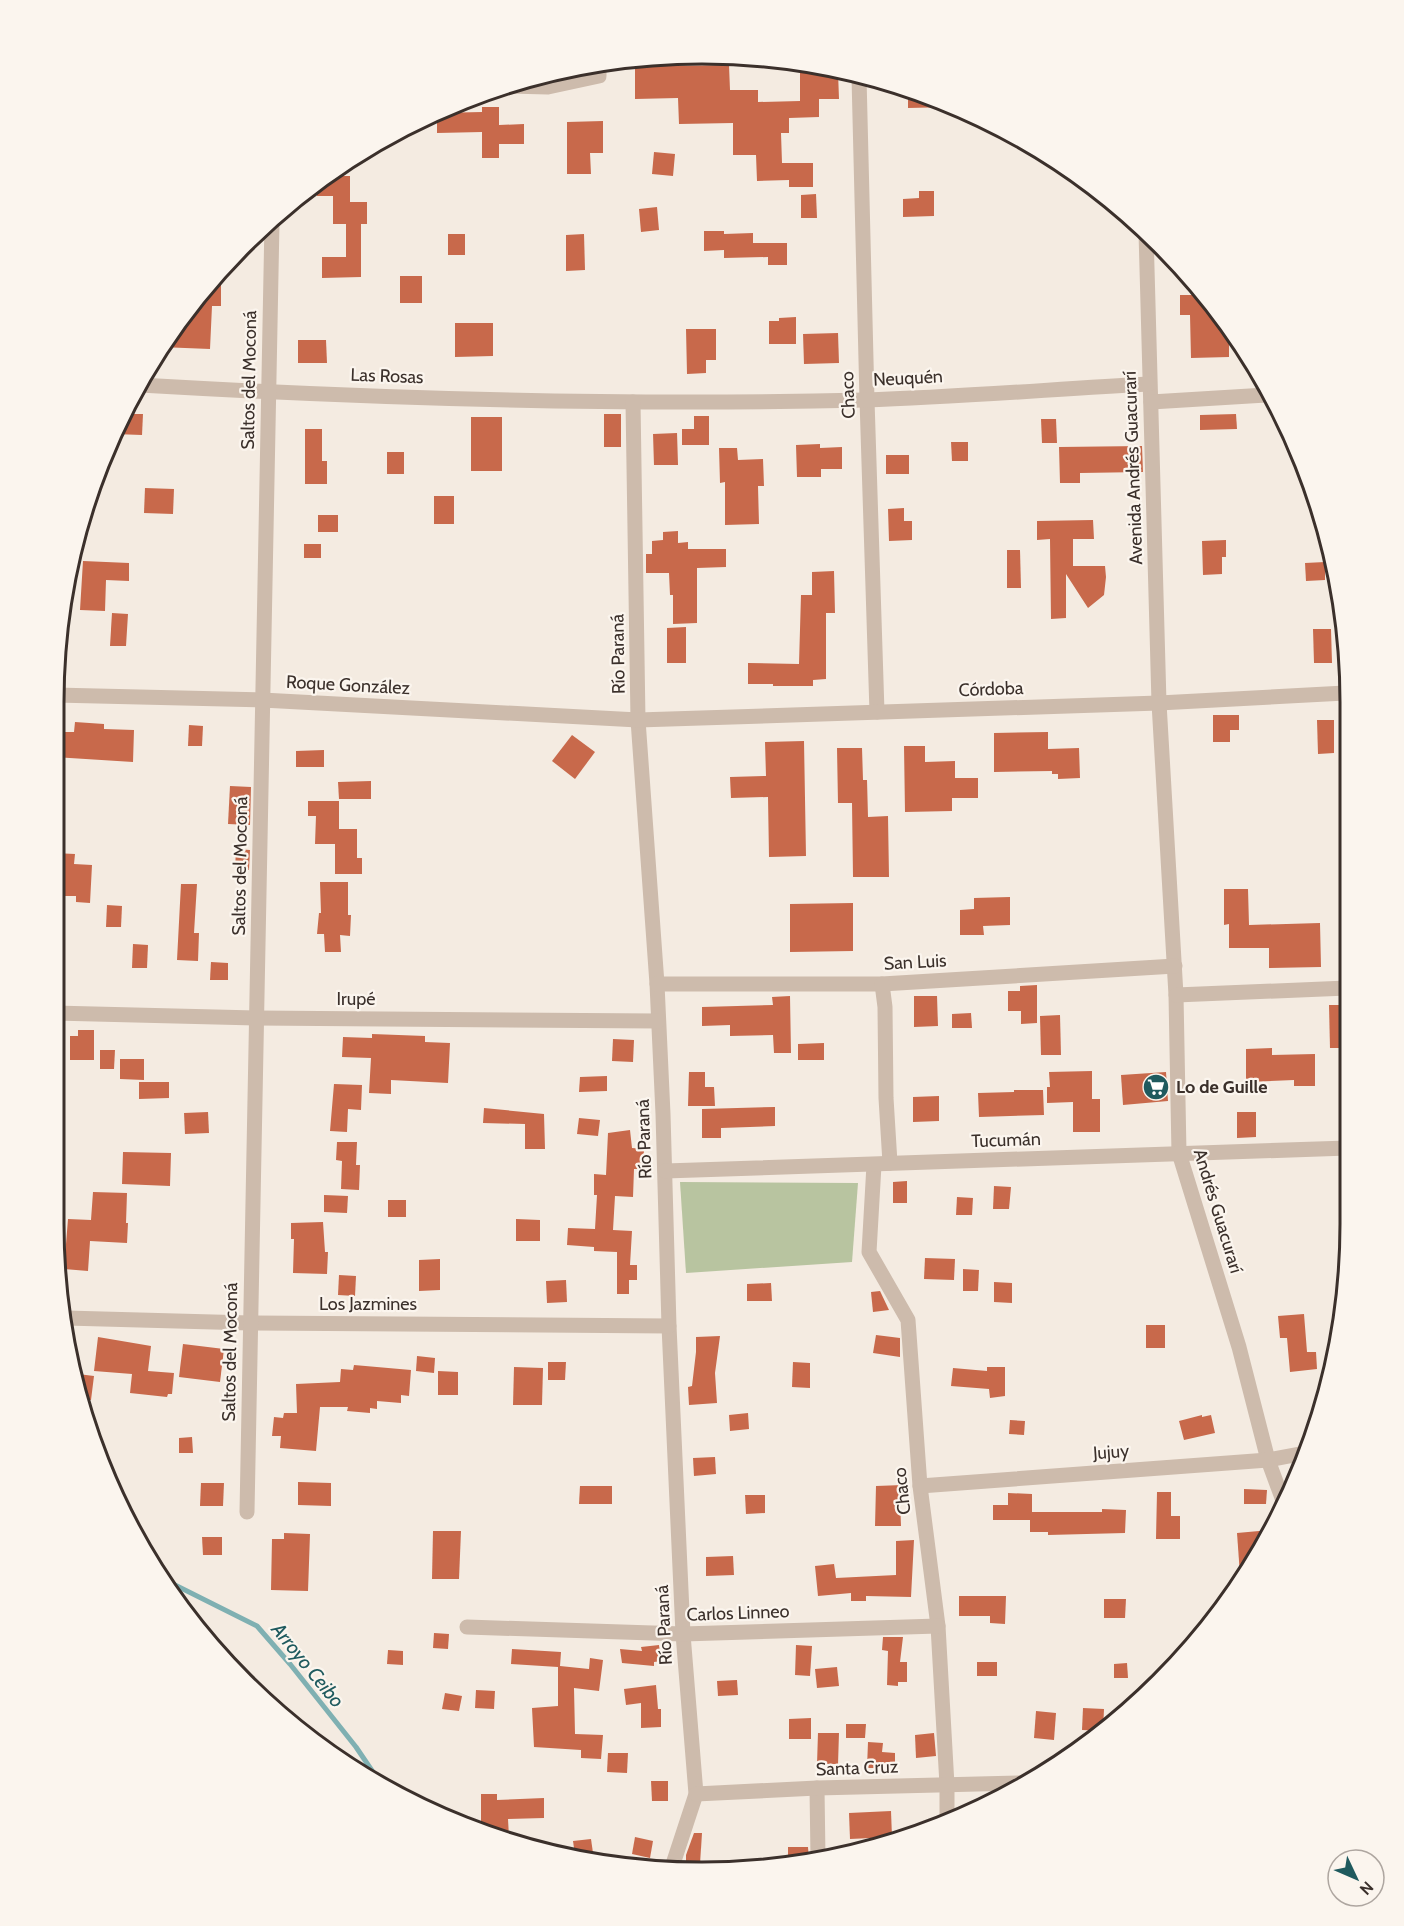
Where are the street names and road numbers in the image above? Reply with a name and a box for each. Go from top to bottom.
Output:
street label: Saltos del Moconá [237,310,261,450]
street label: Las Rosas [350,364,424,388]
street label: Neuquén [873,365,943,391]
street label: Chaco [836,371,860,419]
street label: Avenida Andrés Guacurarí [1119,371,1147,565]
street label: Río Paraná [606,613,630,694]
street label: Roque González [285,671,411,699]
street label: Córdoba [958,677,1024,701]
street label: Saltos del Moconá [228,796,252,936]
street label: San Luis [883,949,947,975]
street label: Irupé [337,988,375,1010]
street label: Río Paraná [632,1098,656,1179]
street label: Tucumán [971,1128,1041,1152]
street label: Andrés Guacurarí [1189,1146,1247,1276]
street label: Saltos del Moconá [218,1282,242,1422]
street label: Los Jazmines [319,1293,417,1315]
street label: Jujuy [1091,1440,1130,1464]
street label: Chaco [889,1466,915,1516]
street label: Río Paraná [651,1584,677,1666]
street label: Carlos Linneo [686,1600,790,1626]
street label: Santa Cruz [815,1756,899,1780]

